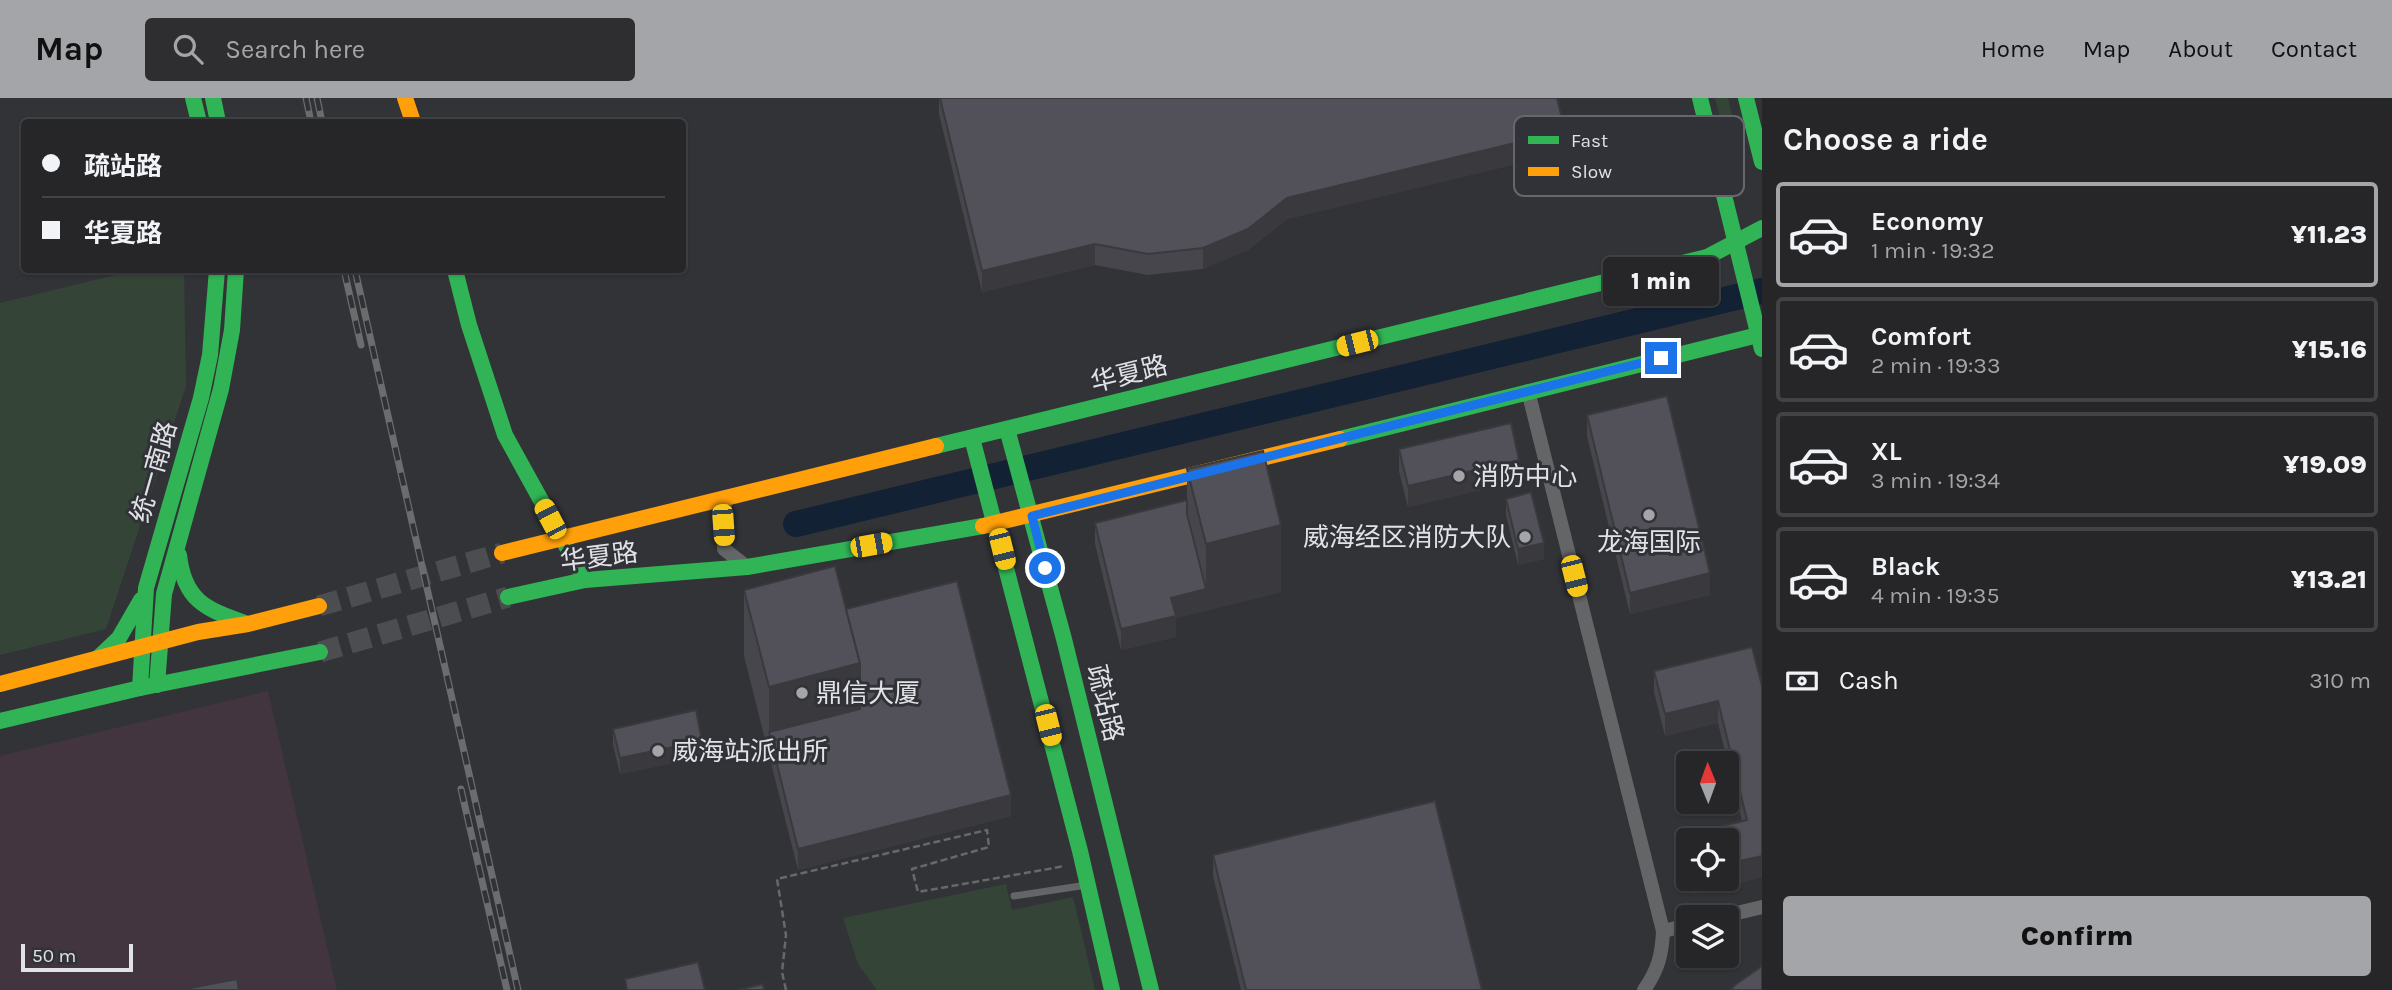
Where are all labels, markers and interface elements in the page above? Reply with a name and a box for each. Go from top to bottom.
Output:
search box [145,18,635,81]
text: Map [35,30,103,68]
icon: search [169,30,207,68]
text: Search here [225,34,365,65]
text: Home [1981,35,2045,63]
text: Map [2083,35,2130,63]
text: About [2168,35,2233,63]
text: Contact [2271,35,2357,63]
legend [1514,116,1744,196]
text: Choose a ride [1783,121,1988,158]
text: Fast [1571,130,1608,152]
text: 疏站路 [84,151,162,182]
text: Slow [1571,161,1612,183]
icon: car [1787,203,1850,266]
text: Economy [1871,206,1983,237]
text: 华夏路 [84,218,162,249]
text: ¥11.23 [2291,219,2367,250]
text: 1 min · 19:32 [1871,237,1995,264]
callout: 1 min [1603,257,1719,306]
text: 1 min [1631,268,1691,295]
icon: car [1787,318,1850,381]
text: Comfort [1871,321,1972,352]
car [1335,328,1380,358]
text: ¥15.16 [2292,334,2367,365]
route end [1645,342,1677,374]
street label: 华夏路 [1087,350,1171,398]
text: 2 min · 19:33 [1871,352,2000,379]
street label: 统一南路 [125,418,183,526]
icon: car [1787,433,1850,496]
text: XL [1871,436,1902,467]
text: ¥19.09 [2283,449,2367,480]
place label: 消防中心 [1473,461,1577,492]
text: 3 min · 19:34 [1871,467,2000,494]
marker: 消防中心 [1451,468,1467,484]
car [531,496,570,542]
car [712,503,735,547]
marker: 龙海国际 [1641,507,1657,523]
place label: 威海经区消防大队 [1303,522,1511,553]
car [987,526,1018,572]
place label: 龙海国际 [1597,527,1701,558]
marker: 威海经区消防大队 [1517,529,1533,545]
car [849,531,894,559]
street label: 华夏路 [558,537,640,577]
icon: car [1787,548,1850,611]
text: Black [1871,551,1940,582]
route start [1029,552,1061,584]
car [1559,553,1590,599]
text: ¥13.21 [2291,564,2367,595]
text: 4 min · 19:35 [1871,582,1999,609]
street label: 疏站路 [1081,661,1129,745]
icon: cash [1783,662,1821,700]
text: Cash [1839,665,1899,696]
text: 310 m [2309,667,2371,694]
place label: 鼎信大厦 [816,678,920,709]
marker: 鼎信大厦 [794,685,810,701]
car [1033,702,1064,748]
place label: 威海站派出所 [672,736,828,767]
marker: 威海站派出所 [650,743,666,759]
north arrow [1676,751,1740,814]
map controls [1676,751,1739,968]
button: locate [1676,828,1739,891]
button: Confirm [1783,896,2371,976]
button: layers [1676,905,1739,968]
scale bar [21,941,133,973]
text: 50 m [32,945,76,967]

